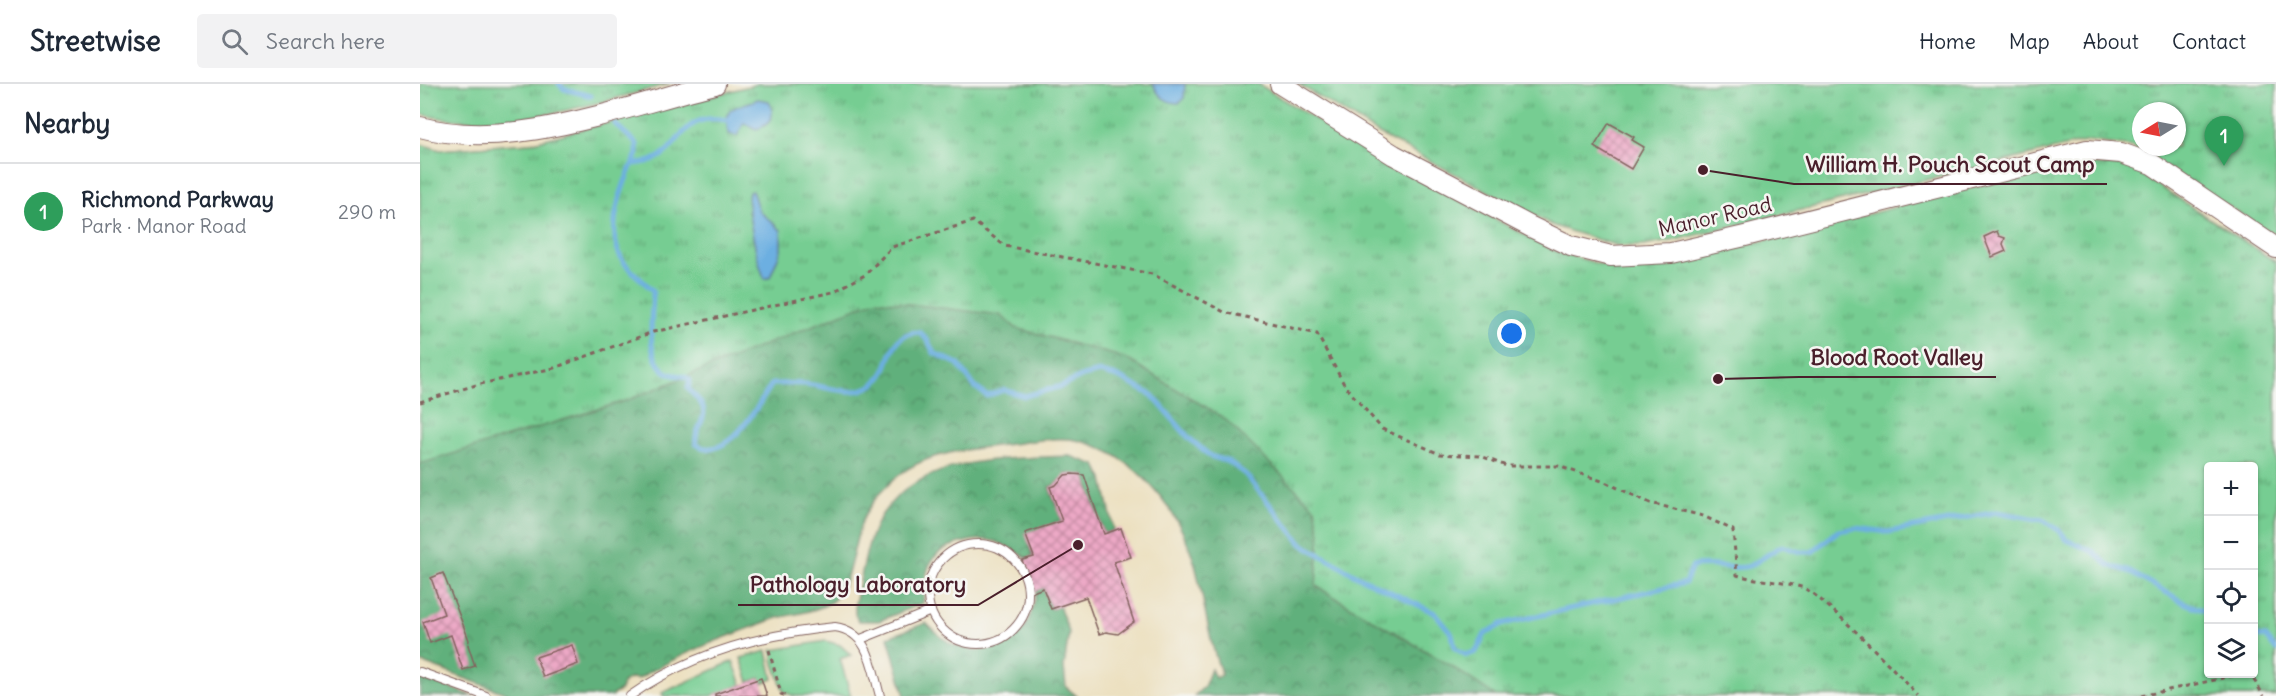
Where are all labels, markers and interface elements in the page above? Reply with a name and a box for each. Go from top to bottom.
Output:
search box [197,14,617,68]
text: Streetwise [30,23,161,59]
icon: search [218,25,251,58]
text: Search here [266,27,385,55]
text: Home [1919,28,1976,55]
text: Map [2009,28,2050,55]
text: About [2083,28,2139,55]
text: Contact [2172,28,2246,55]
north arrow [2132,102,2186,156]
text: Nearby [24,107,110,140]
pin: 1 [2204,116,2244,166]
callout: William H. Pouch Scout Camp [1794,144,2107,184]
text: William H. Pouch Scout Camp [1805,150,2095,178]
text: Richmond Parkway [81,185,274,213]
street label: Manor Road [1656,190,1774,243]
text: 1 [40,199,47,224]
text: 290 m [338,199,396,224]
text: Park · Manor Road [81,213,246,238]
your location [1497,319,1526,348]
callout: Blood Root Valley [1799,337,1996,377]
text: Blood Root Valley [1811,343,1983,371]
map controls [2204,462,2258,678]
button: + [2204,462,2258,516]
button: − [2204,516,2258,570]
callout: Pathology Laboratory [738,565,978,605]
text: Pathology Laboratory [750,570,966,598]
button: locate [2204,570,2258,624]
button: layers [2204,624,2258,678]

